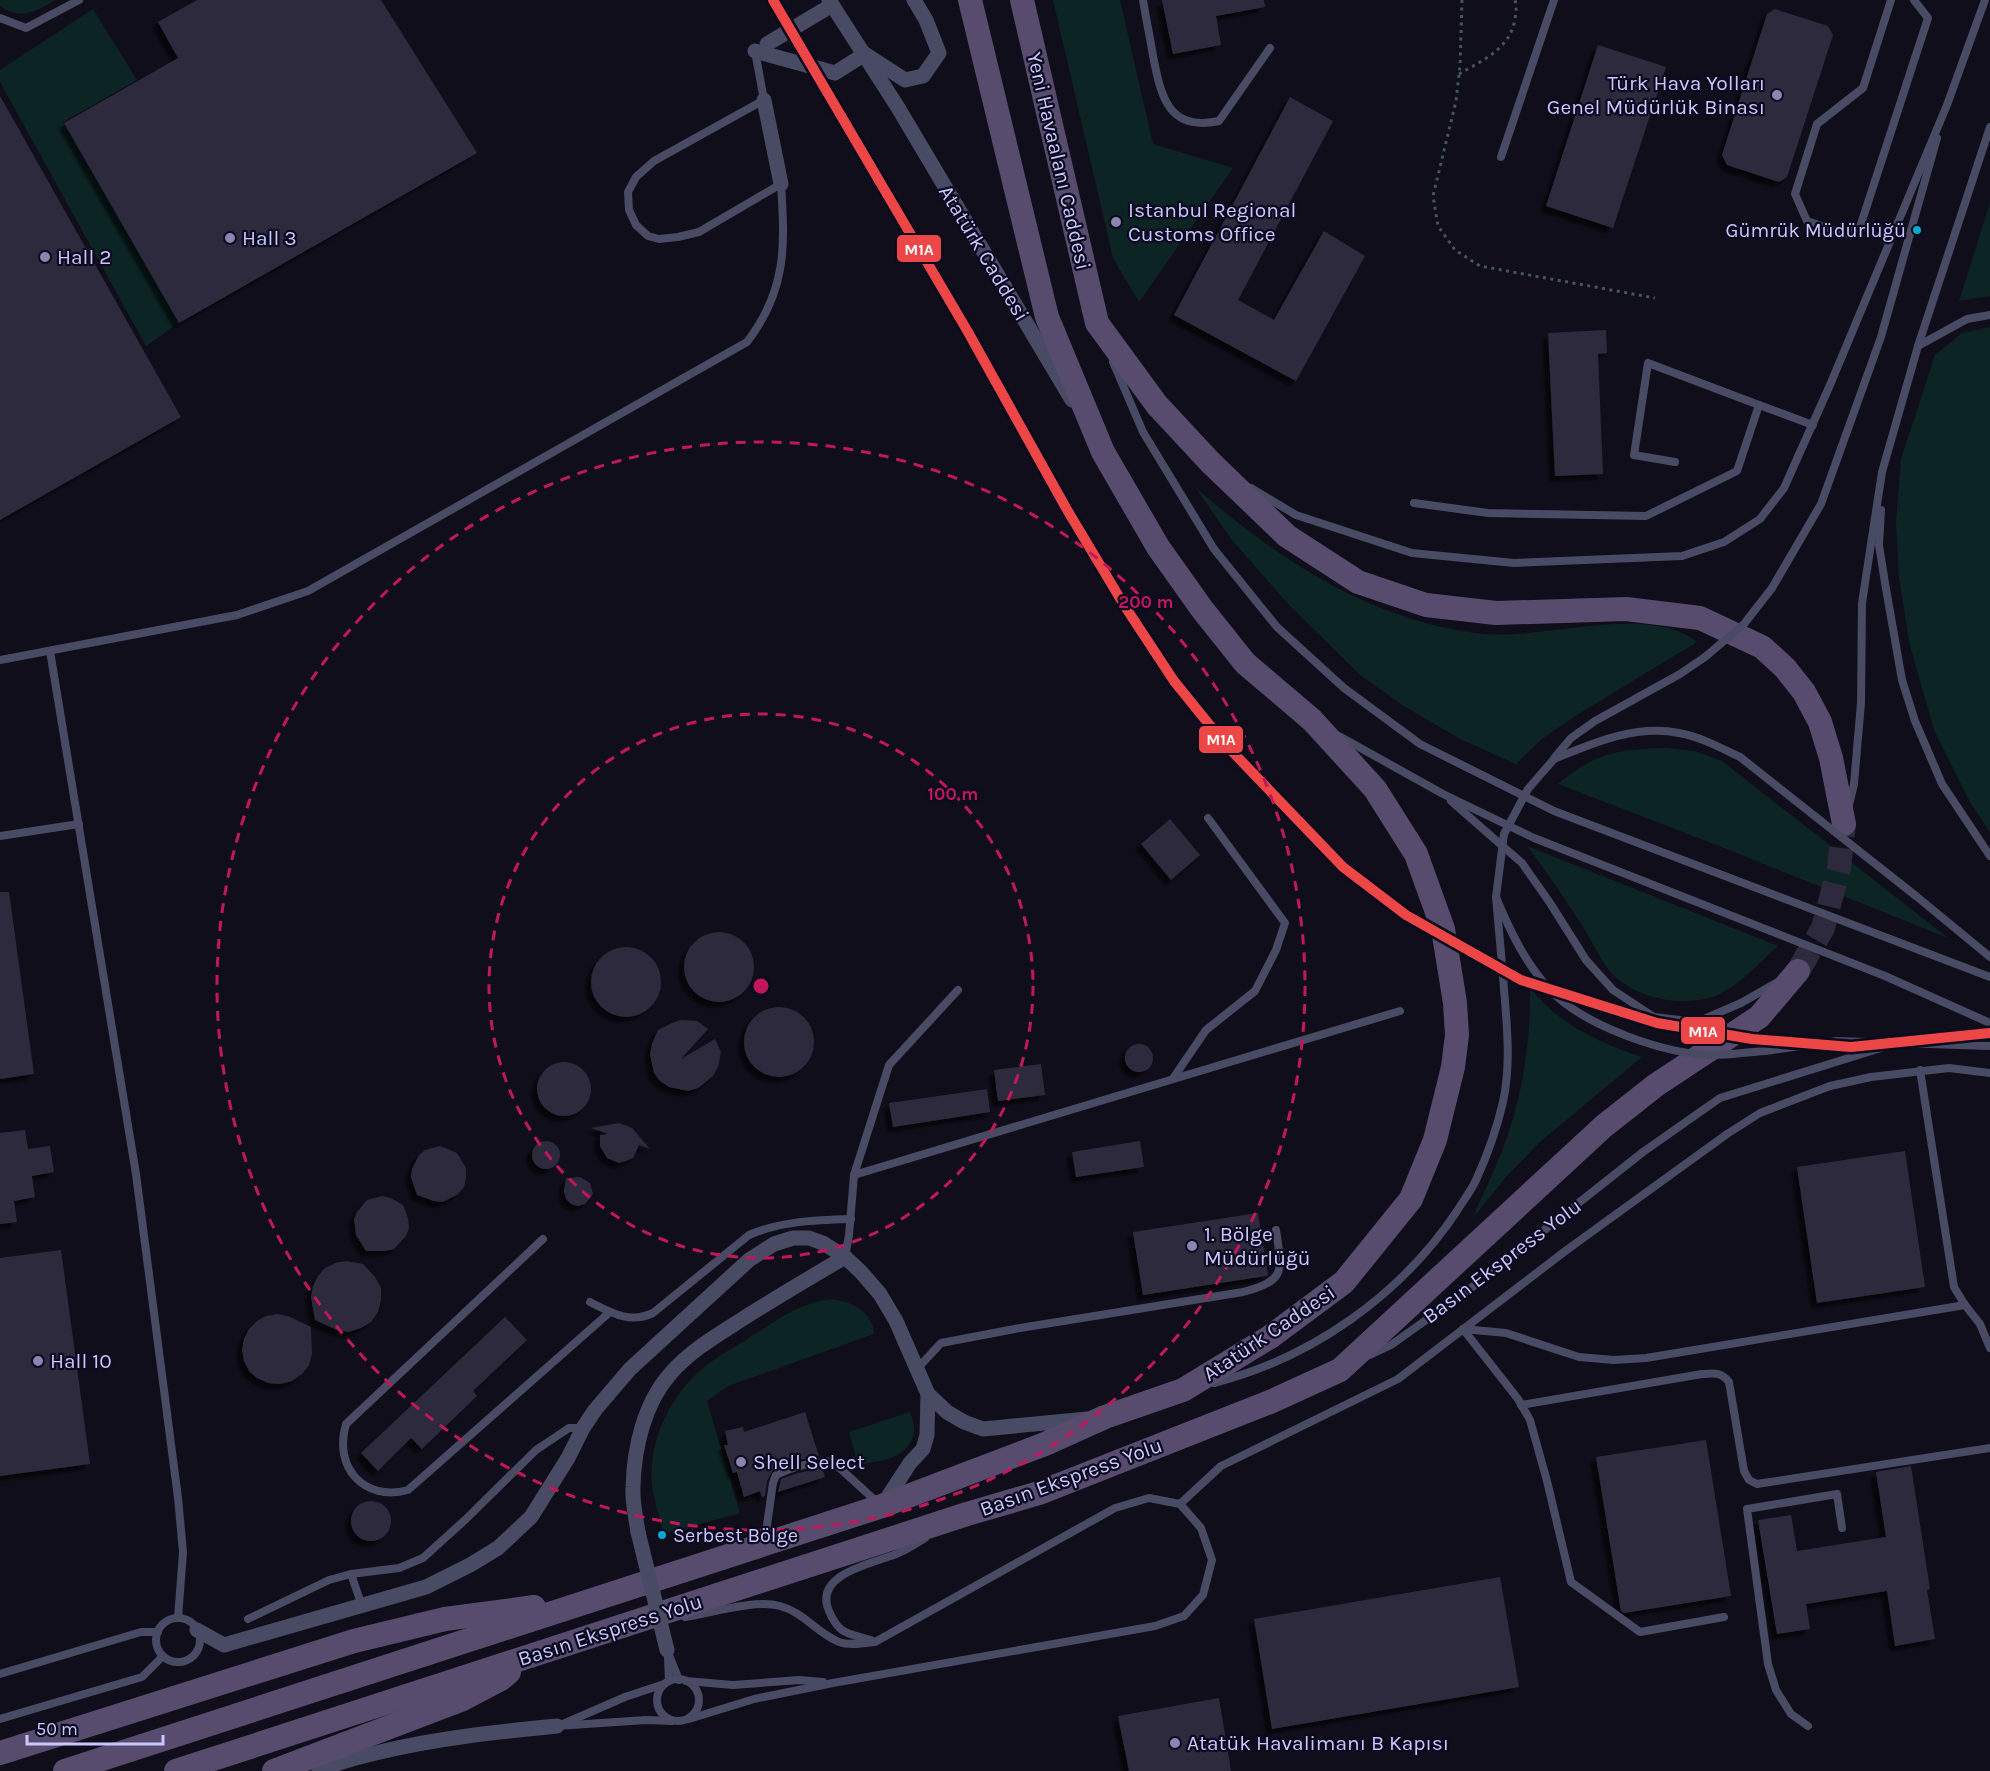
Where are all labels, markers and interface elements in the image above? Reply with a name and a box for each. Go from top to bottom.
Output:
street label: Yeni Havaalanı Caddesi [1022,50,1096,272]
place label: Türk Hava Yolları Genel Müdürlük Binası [1547,71,1765,119]
marker: Türk Hava Yolları Genel Müdürlük Binası [1770,88,1784,102]
street label: Atatürk Caddesi [934,181,1034,325]
place label: Istanbul Regional Customs Office [1128,198,1296,246]
marker: Istanbul Regional Customs Office [1109,215,1123,229]
place label: Gümrük Müdürlüğü [1726,219,1906,242]
marker: Gümrük Müdürlüğü [1911,224,1923,236]
place label: Hall 3 [242,226,297,250]
marker: Hall 3 [223,231,237,245]
line badge: M1A [896,234,942,263]
text: M1A [904,240,934,259]
place label: Hall 2 [57,245,112,269]
marker: Hall 2 [38,250,52,264]
text: 200 m [1118,591,1174,613]
line badge: M1A [1198,725,1244,754]
text: M1A [1206,730,1236,749]
text: 100 m [928,783,978,805]
centre of rings [751,976,771,996]
line badge: M1A [1680,1016,1726,1045]
text: M1A [1688,1022,1718,1041]
street label: Basın Ekspress Yolu [1418,1194,1586,1328]
place label: 1. Bölge Müdürlüğü [1204,1222,1310,1270]
marker: 1. Bölge Müdürlüğü [1185,1239,1199,1253]
street label: Atatürk Caddesi [1198,1280,1340,1386]
place label: Hall 10 [50,1349,112,1373]
marker: Hall 10 [31,1354,45,1368]
street label: Basın Ekspress Yolu [977,1433,1165,1521]
place label: Shell Select [753,1450,865,1474]
marker: Shell Select [734,1455,748,1469]
place label: Serbest Bölge [673,1524,798,1547]
marker: Serbest Bölge [656,1529,668,1541]
street label: Basın Ekspress Yolu [515,1589,705,1671]
scale bar [27,1708,164,1746]
text: 50 m [36,1718,78,1740]
place label: Atatük Havalimanı B Kapısı [1187,1731,1449,1755]
marker: Atatük Havalimanı B Kapısı [1168,1736,1182,1750]

